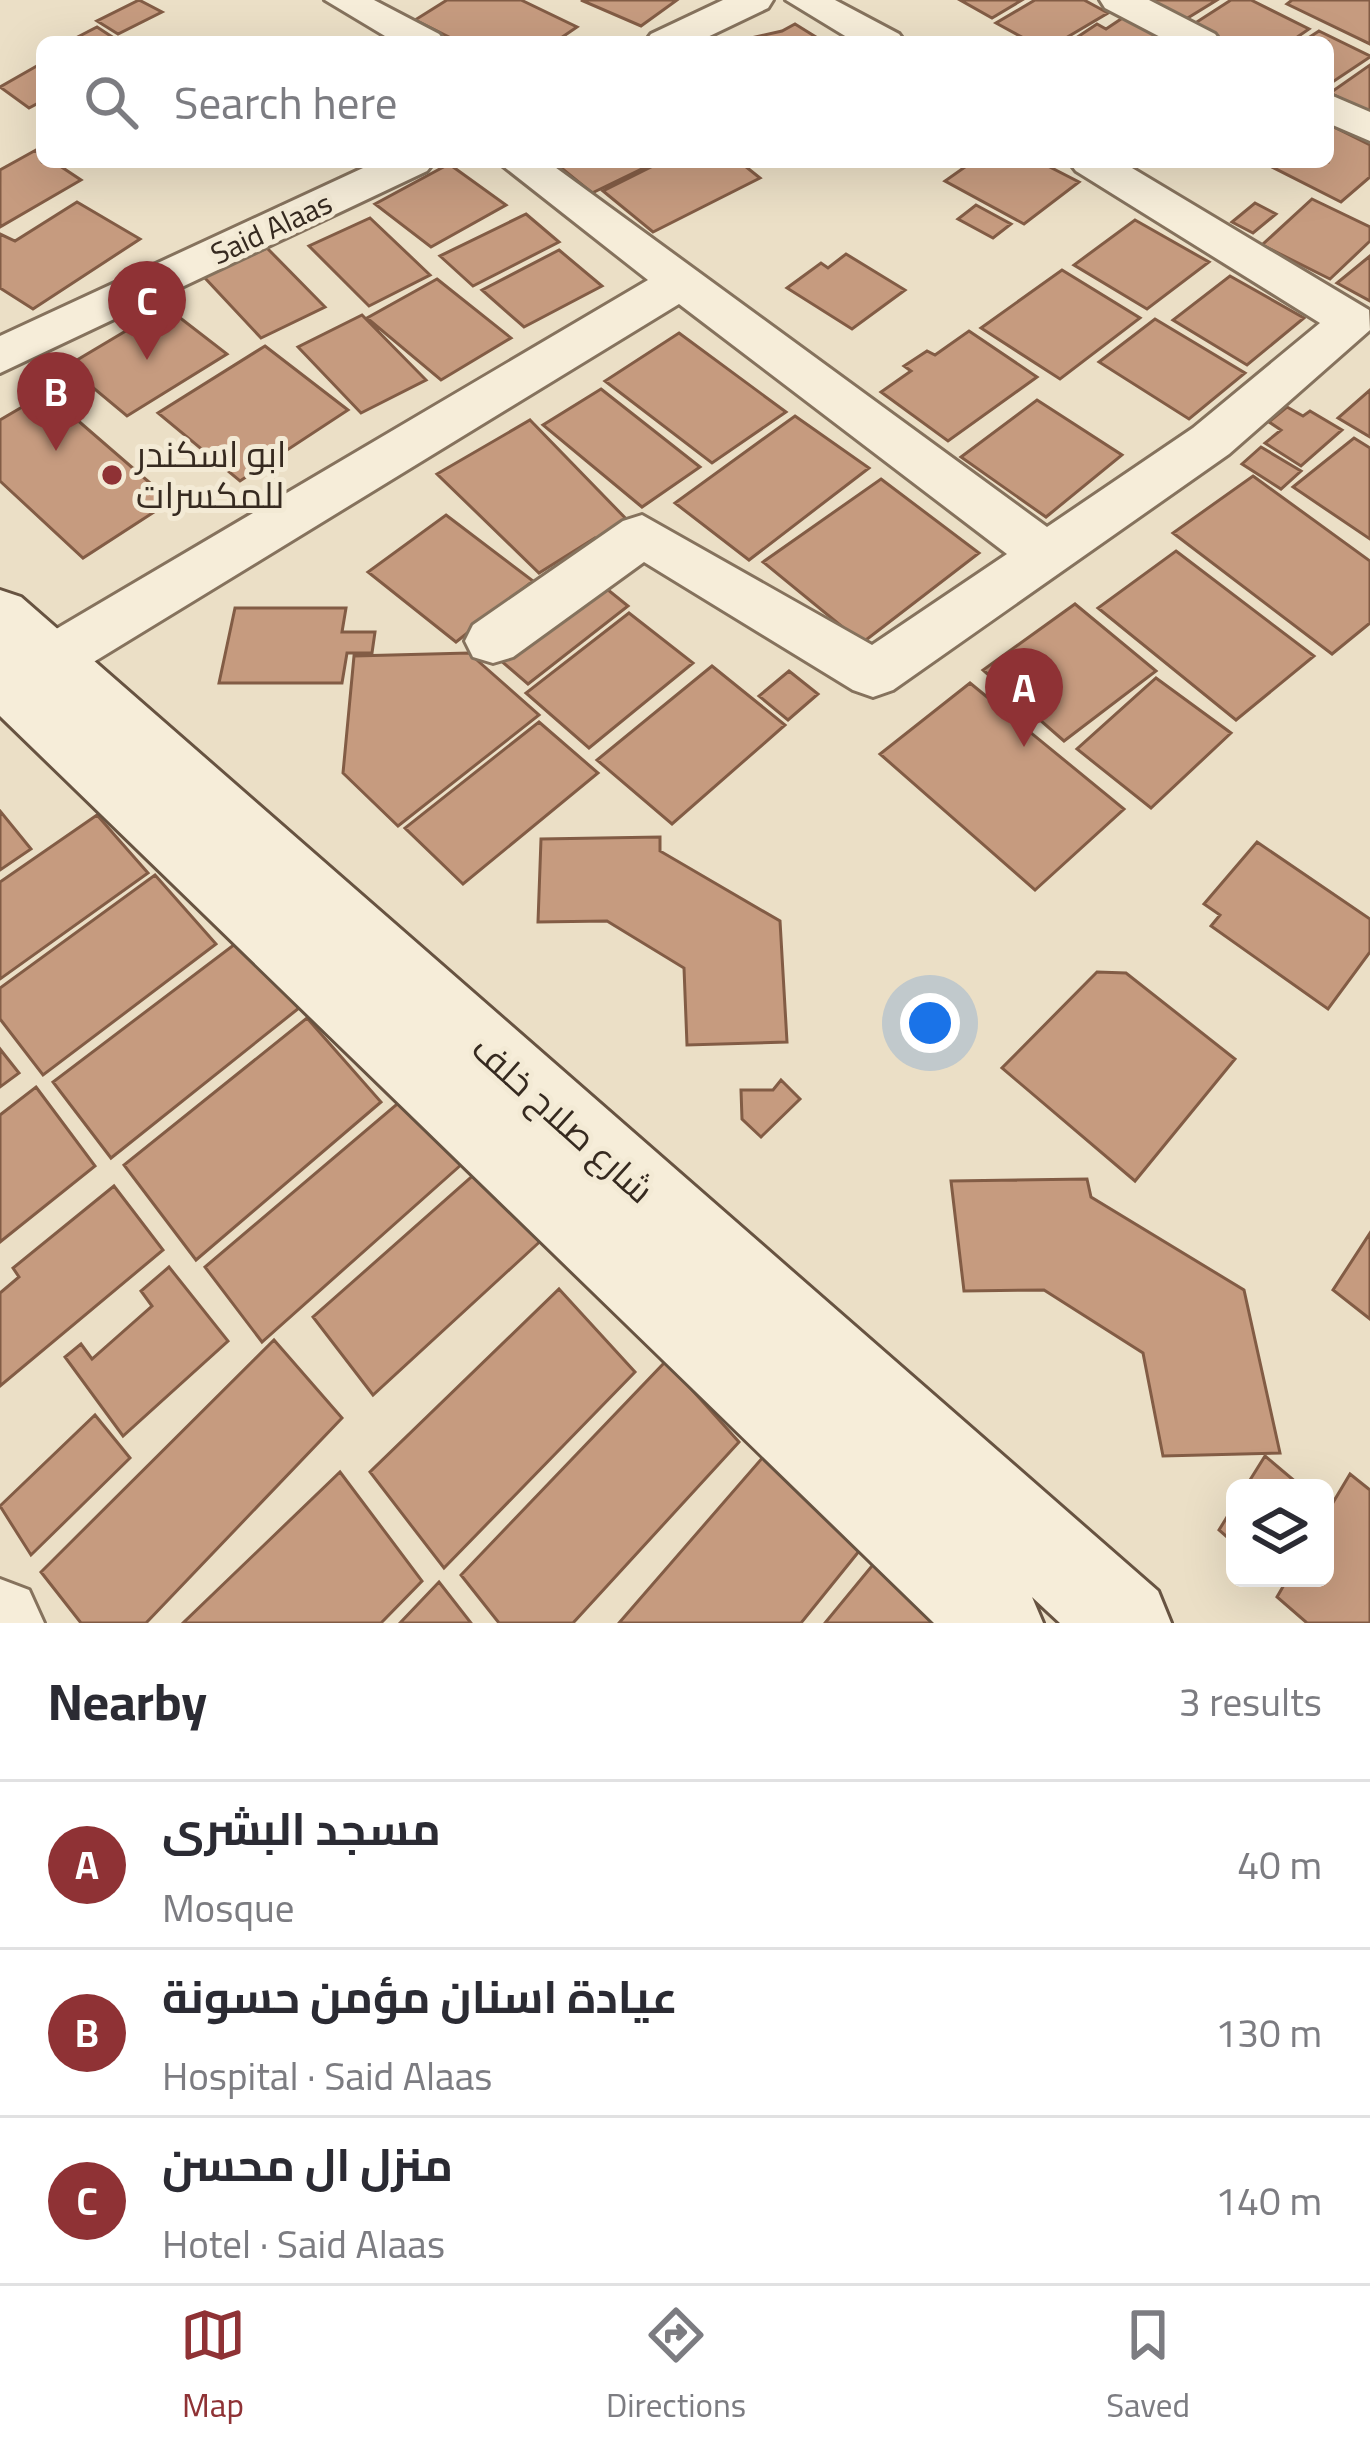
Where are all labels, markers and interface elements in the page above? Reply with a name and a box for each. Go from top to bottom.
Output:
search box [36,36,1334,168]
text: Search here [174,60,397,145]
icon: search [78,69,144,135]
street label: Said Alaas [201,175,341,281]
pin: C [108,261,186,360]
pin: B [17,352,95,451]
place label: ابو اسكندر للمكسرات [134,420,286,529]
marker: ابو اسكندر للمكسرات [99,462,125,488]
pin: A [985,648,1063,747]
your location [900,993,960,1053]
street label: شارع صلاح خلف [455,1017,671,1221]
map controls [1226,1479,1334,1587]
button: layers [1226,1479,1334,1587]
text: Nearby [48,1654,207,1749]
text: 3 results [1179,1665,1322,1738]
text: مسجد البشرى [162,1786,441,1871]
text: A [75,1828,99,1901]
text: 40 m [1237,1828,1322,1901]
text: Mosque [162,1871,294,1944]
text: عيادة اسنان مؤمن حسونة [162,1954,678,2039]
text: B [75,1996,99,2069]
text: 130 m [1215,1996,1322,2069]
text: Hospital · Said Alaas [162,2039,492,2112]
text: منزل ال محسن [162,2122,453,2207]
text: C [76,2164,98,2237]
text: 140 m [1215,2164,1322,2237]
text: Hotel · Said Alaas [162,2207,445,2280]
tab: Map [180,2302,246,2436]
tab: Directions [606,2302,746,2436]
tab: Saved [1106,2302,1190,2436]

